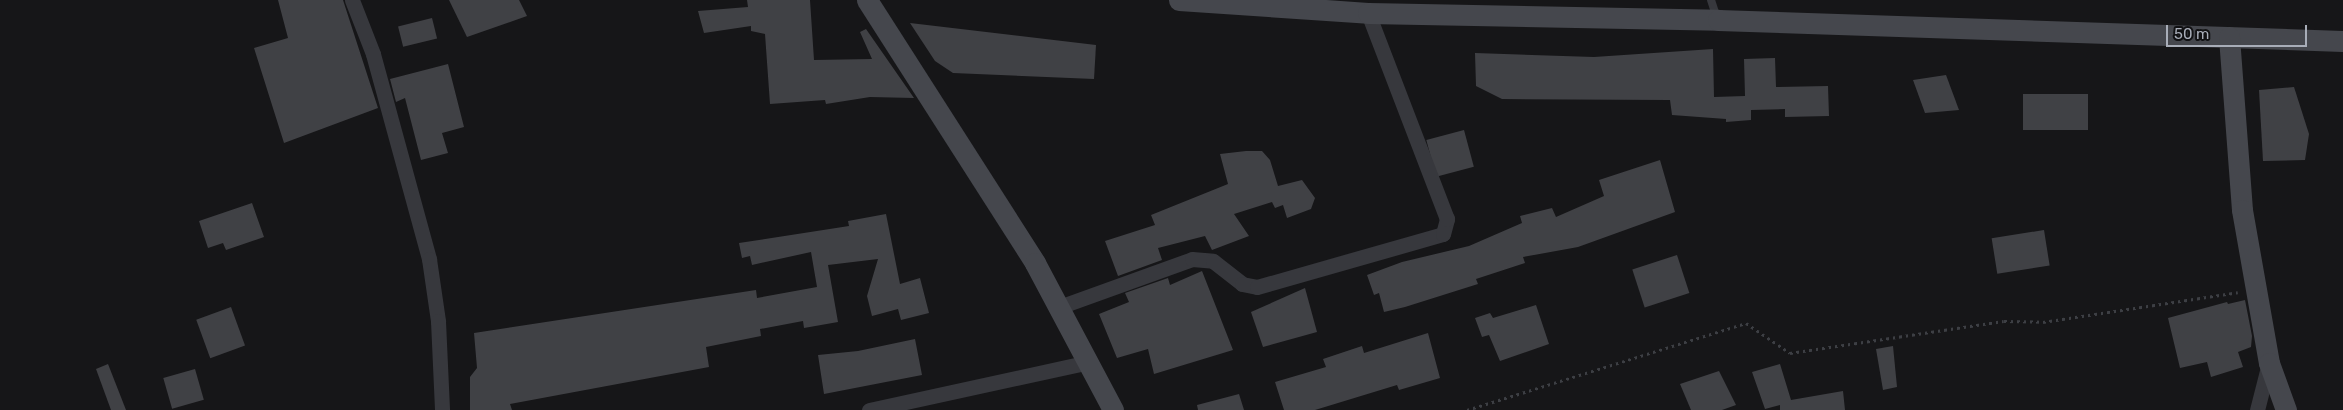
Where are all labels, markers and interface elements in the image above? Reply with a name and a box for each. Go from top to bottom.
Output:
scale bar [2168,15,2309,47]
text: 50 m [2174,25,2209,43]

